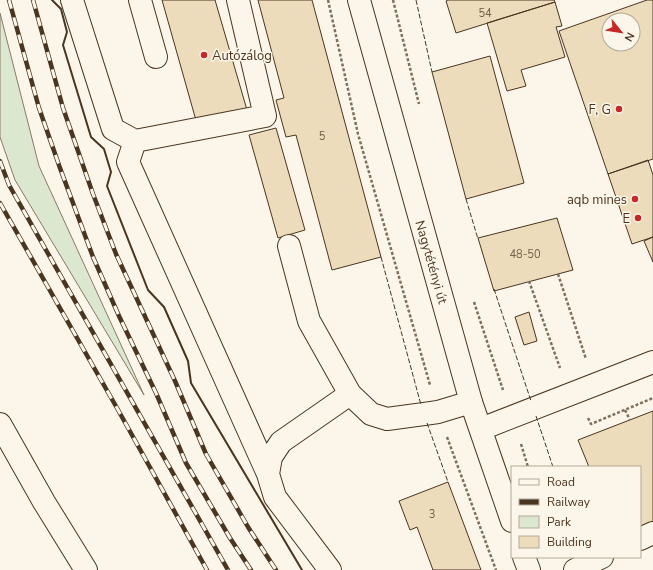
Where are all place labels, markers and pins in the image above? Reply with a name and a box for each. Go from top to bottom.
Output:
place label: Autózálog [212,47,272,65]
marker: Autózálog [199,50,209,60]
place label: F, G [588,101,611,119]
marker: F, G [614,104,624,114]
place label: aqb mines [567,191,627,209]
marker: aqb mines [630,194,640,204]
place label: E [622,210,630,228]
marker: E [633,213,643,223]

